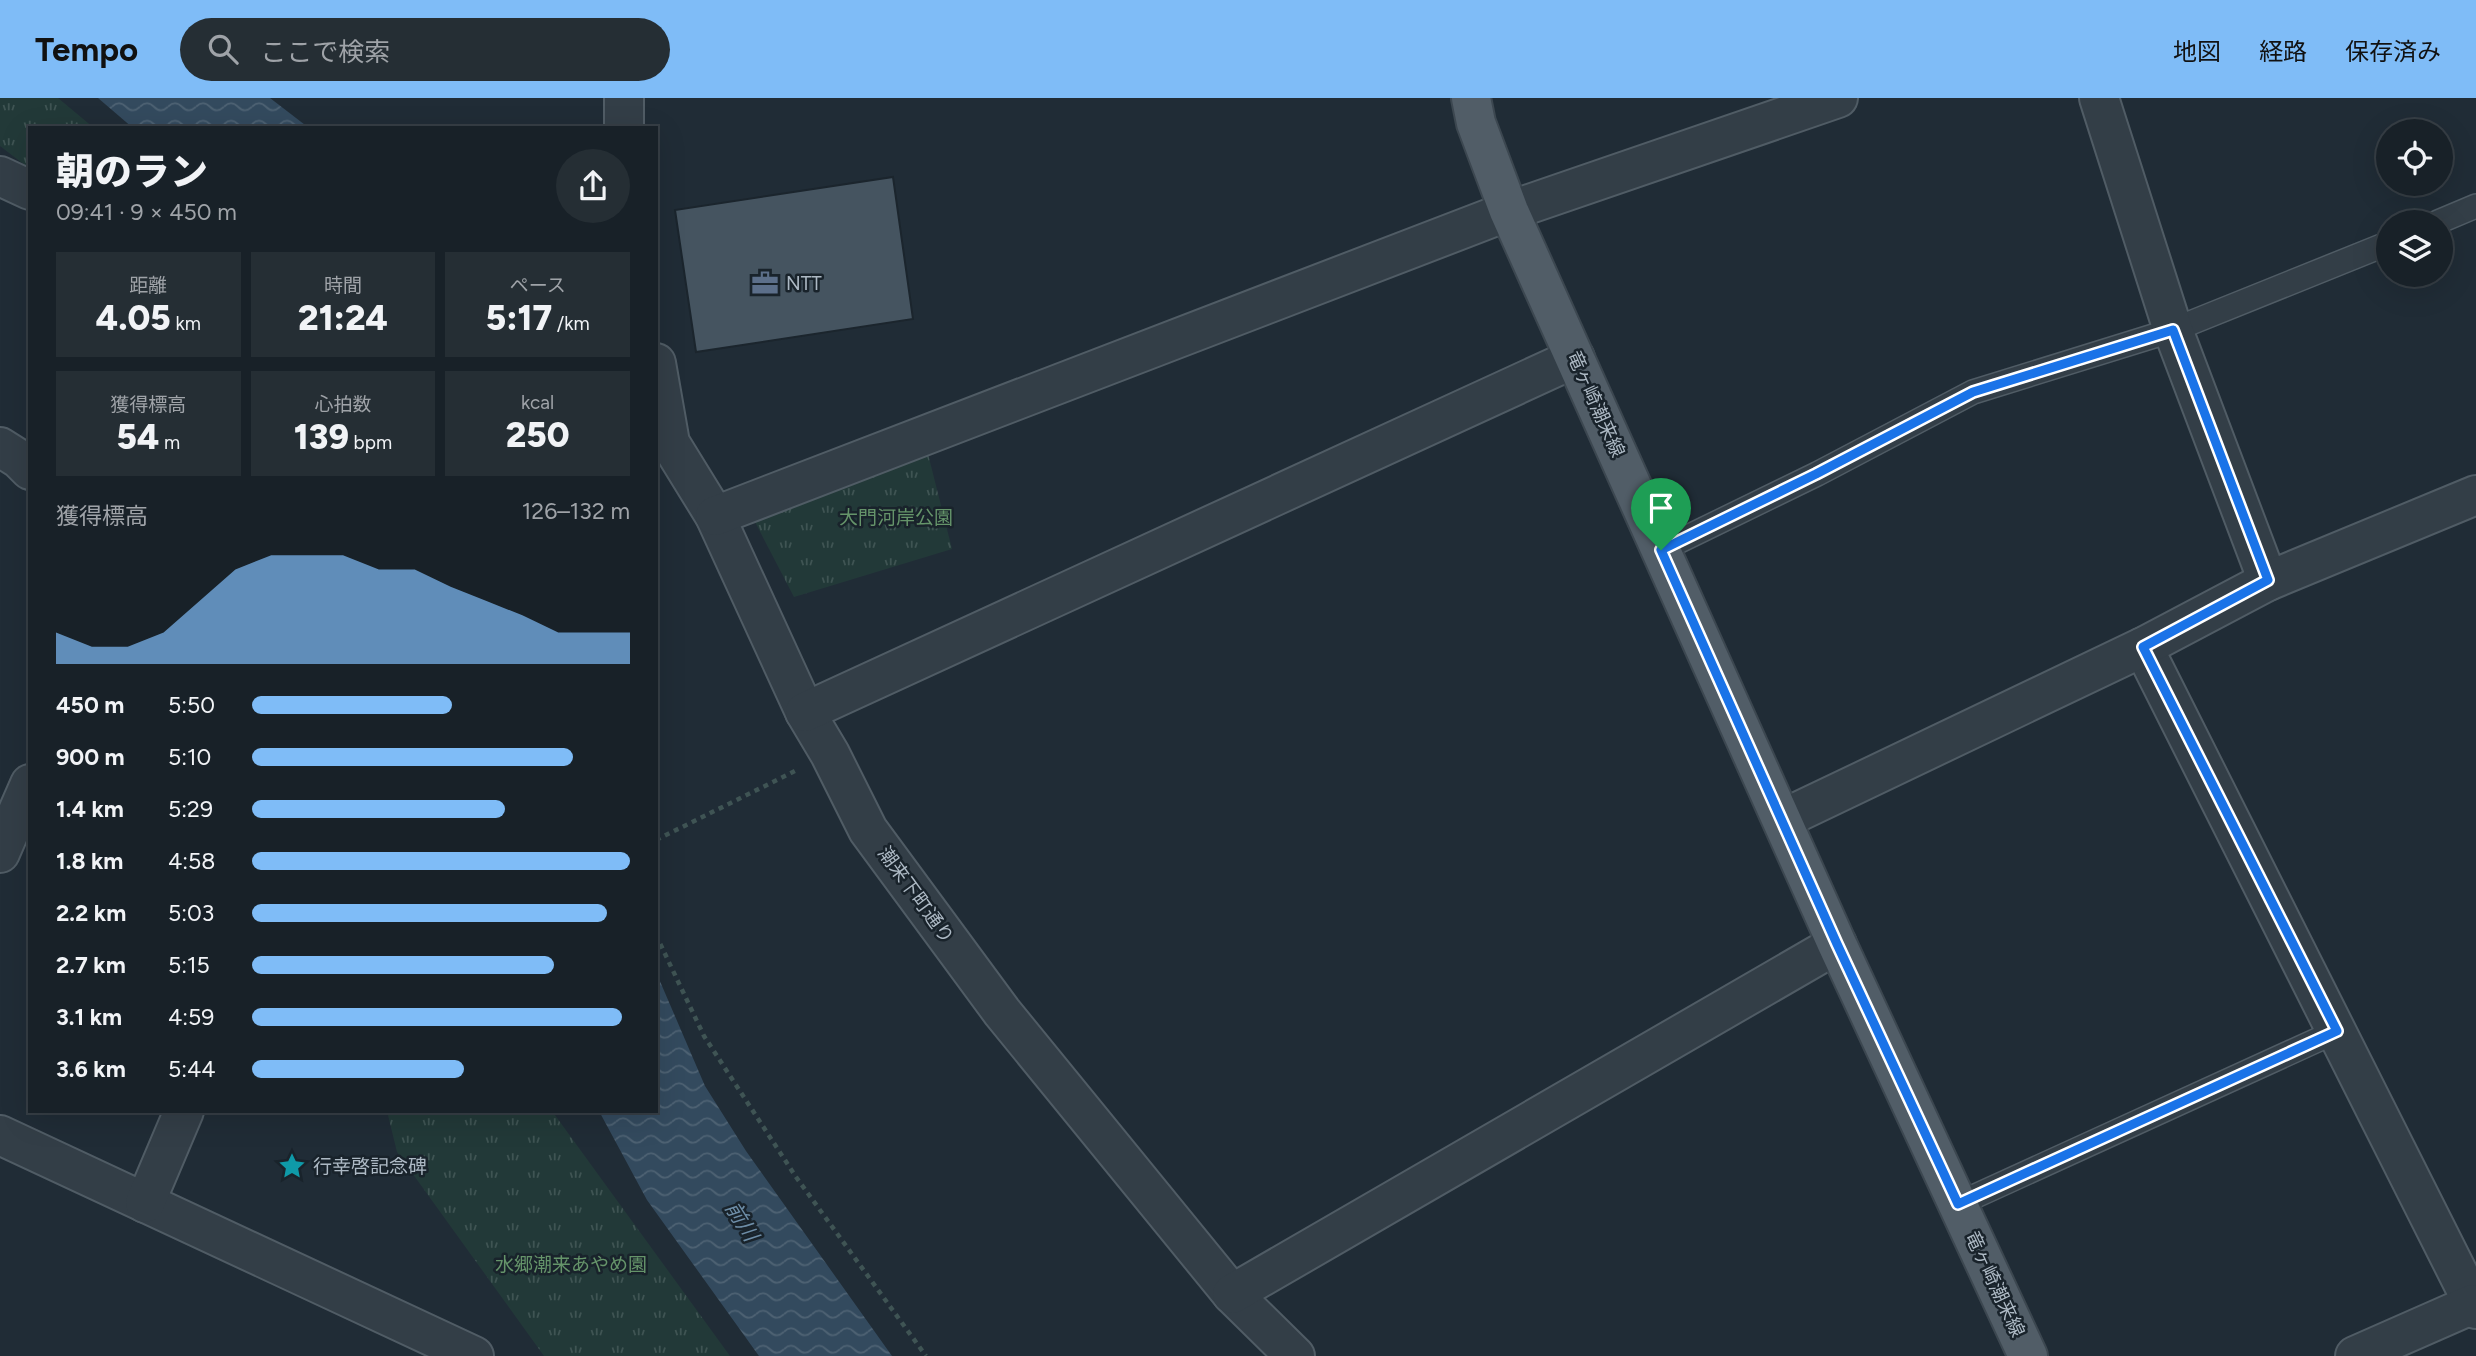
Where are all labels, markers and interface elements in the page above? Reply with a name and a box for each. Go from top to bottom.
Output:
search box [180,18,670,81]
text: Tempo [35,30,138,69]
icon: search [204,30,242,68]
text: ここで検索 [260,36,390,68]
text: 地図 [2173,37,2221,66]
text: 経路 [2259,37,2307,66]
text: 保存済み [2345,37,2441,66]
map controls [2376,119,2453,287]
button: locate [2376,119,2453,196]
text: 朝のラン [56,149,208,195]
button: share [556,149,630,223]
text: 09:41 · 9 × 450 m [56,198,237,226]
button: layers [2376,210,2453,287]
office icon: NTT [750,268,780,298]
place label: NTT [786,272,822,295]
text: 距離 [129,274,167,297]
text: 時間 [324,274,362,297]
text: ペース [510,274,566,297]
text: 4.05 [96,297,171,339]
text: 21:24 [298,297,388,339]
text: 5:17 [486,297,552,339]
text: km [171,312,201,335]
text: /km [552,312,590,335]
street label: 竜ヶ崎潮来線 [1562,347,1630,461]
text: kcal [521,391,554,414]
text: 獲得標高 [110,393,186,416]
text: 心拍数 [314,393,372,416]
text: 250 [506,414,570,456]
text: 54 [116,416,159,458]
text: 139 [294,416,349,458]
text: m [159,431,180,454]
text: bpm [349,431,392,454]
pin [1631,478,1691,550]
icon: arrive [1642,489,1680,527]
text: 126–132 m [522,497,630,525]
text: 獲得標高 [56,502,148,530]
park label: 大門河岸公園 [839,506,953,529]
text: 450 m [56,691,124,719]
text: 5:50 [168,691,215,719]
text: 900 m [56,743,125,771]
text: 5:10 [168,743,211,771]
text: 1.4 km [56,795,124,823]
text: 5:29 [168,795,213,823]
street label: 潮来下町通り [873,842,959,948]
text: 1.8 km [56,847,123,875]
text: 4:58 [168,847,215,875]
text: 2.2 km [56,899,126,927]
text: 5:03 [168,899,214,927]
text: 2.7 km [56,951,126,979]
text: 5:15 [168,951,210,979]
text: 3.1 km [56,1003,122,1031]
text: 4:59 [168,1003,214,1031]
text: 3.6 km [56,1055,126,1083]
text: 5:44 [168,1055,216,1083]
place icon: 行幸啓記念碑 [277,1151,307,1181]
place label: 行幸啓記念碑 [313,1155,427,1178]
water label: 前川 [720,1197,765,1247]
street label: 竜ヶ崎潮来線 [1960,1227,2030,1341]
park label: 水郷潮来あやめ園 [495,1253,647,1276]

